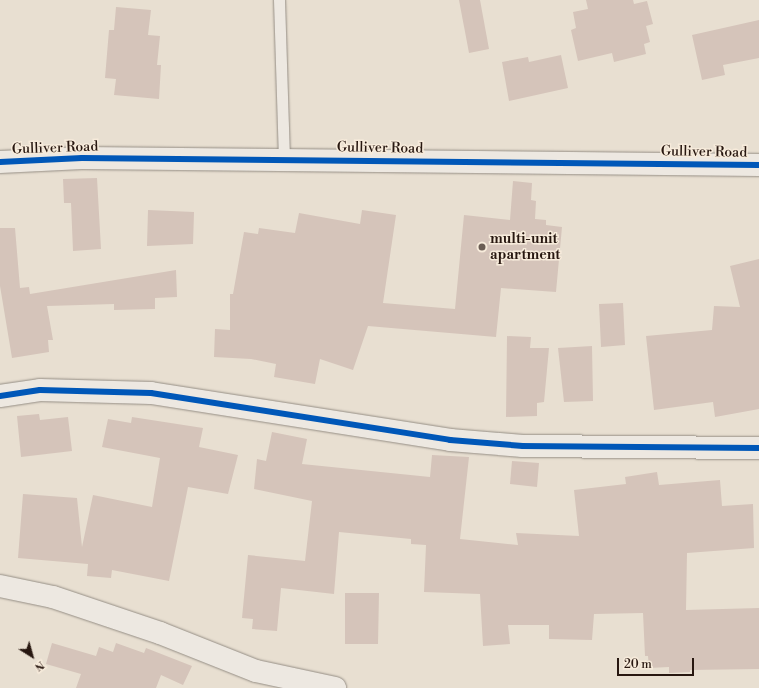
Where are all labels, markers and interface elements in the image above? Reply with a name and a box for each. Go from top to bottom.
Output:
street label: Gulliver Road [12,138,98,158]
street label: Gulliver Road [337,139,423,157]
street label: Gulliver Road [661,143,747,161]
place label: multi-unit apartment [490,231,560,264]
marker: multi-unit apartment [477,242,487,252]
north arrow [12,636,52,676]
scale bar [619,650,696,676]
text: N [32,657,47,674]
text: 20 m [624,657,652,672]

